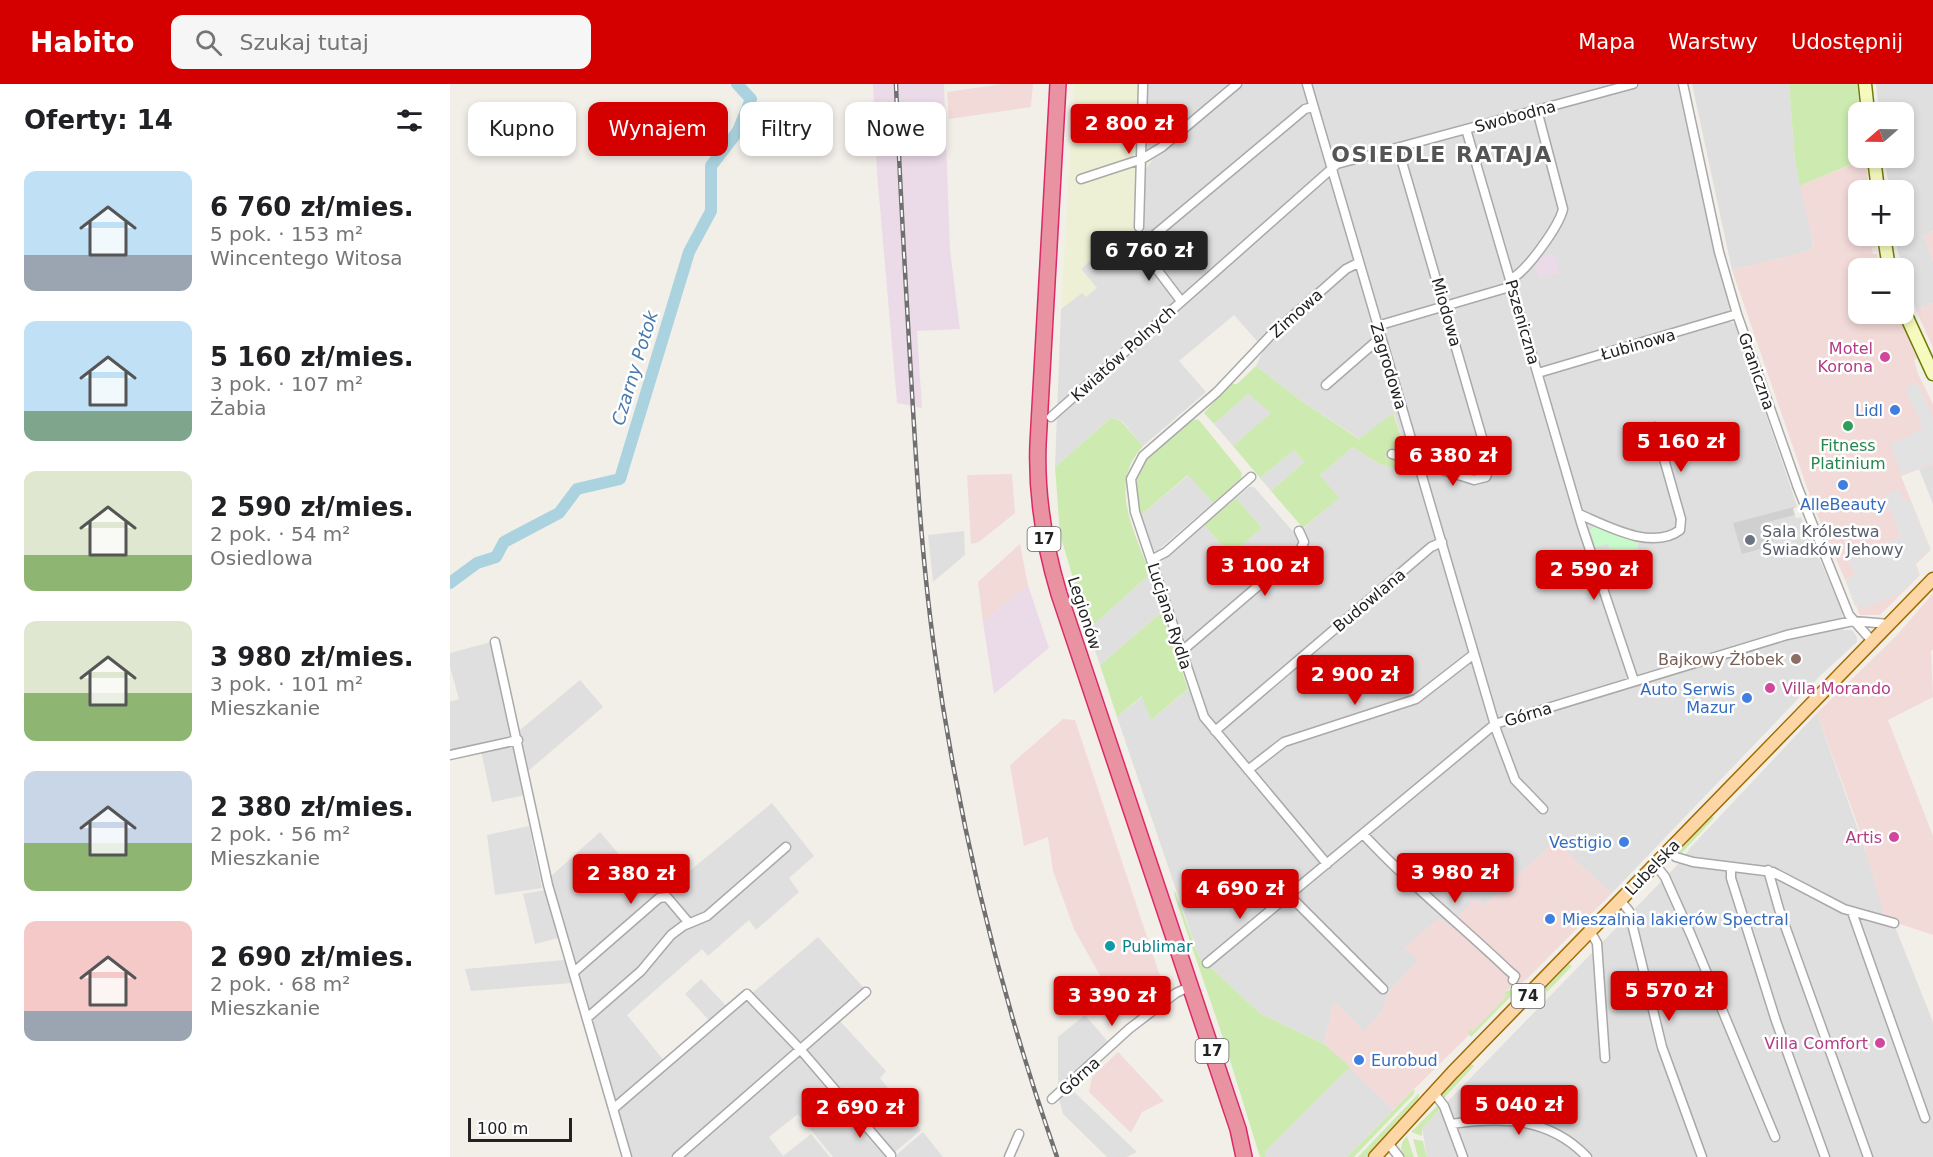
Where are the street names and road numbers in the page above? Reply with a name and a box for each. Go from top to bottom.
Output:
street label: Swobodna [1473,97,1558,136]
street label: Miodowa [1428,275,1465,349]
street label: Pszeniczna [1501,277,1544,367]
street label: Zimowa [1266,285,1326,342]
street label: Kwiatów Polnych [1067,302,1179,405]
street label: Zagrodowa [1366,320,1411,412]
street label: Łubinowa [1598,325,1678,364]
street label: Graniczna [1734,330,1779,412]
road number: 17 [1028,527,1060,551]
street label: Lucjana Rydla [1143,560,1196,672]
street label: Budowlana [1329,565,1409,636]
street label: Legionów [1064,574,1105,652]
street label: Górna [1502,698,1554,731]
street label: Lubelska [1621,835,1684,899]
road number: 74 [1512,984,1544,1008]
road number: 17 [1196,1039,1228,1063]
street label: Górna [1055,1053,1104,1100]

